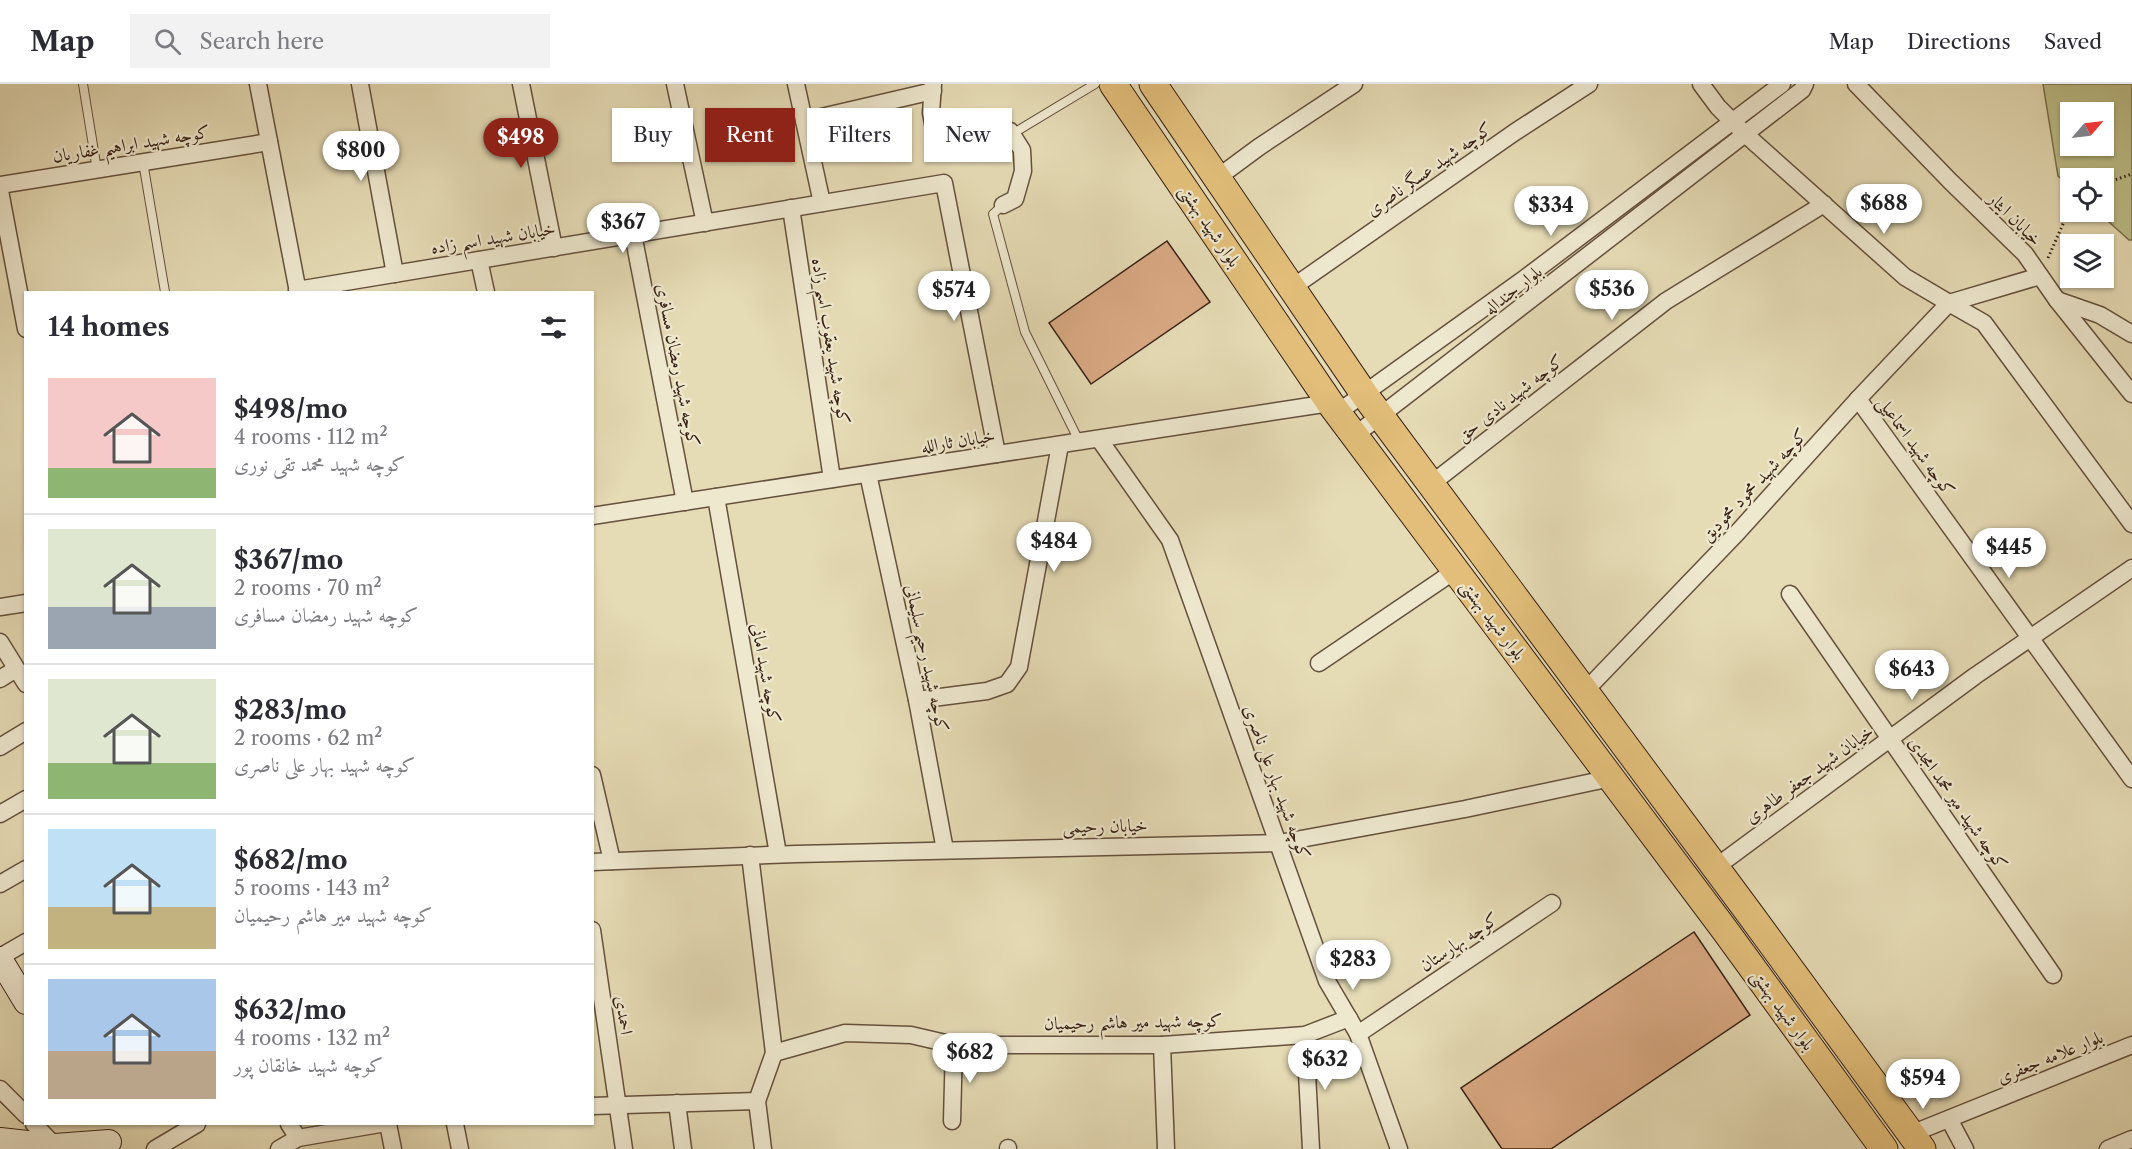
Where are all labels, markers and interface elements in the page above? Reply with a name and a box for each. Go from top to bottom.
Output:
search box [130,14,550,68]
text: Map [30,24,94,58]
icon: search [151,25,184,58]
text: Search here [199,28,324,55]
text: Map [1829,29,1874,54]
text: Directions [1907,29,2011,54]
text: Saved [2044,29,2102,54]
north arrow [2060,102,2114,156]
map controls [2060,102,2114,288]
chip: Buy [612,108,693,162]
chip: Rent [705,108,795,162]
chip: Filters [807,108,912,162]
chip: New [924,108,1012,162]
street label: کوچه شهید عسگر ناصری [1362,117,1498,222]
pin: $498 [485,118,557,169]
street label: کوچه شهید ابراهیم غفاریان [51,121,212,174]
text: $498 [497,125,545,149]
pin: $800 [325,131,397,182]
text: $800 [337,138,385,162]
button: locate [2060,168,2114,222]
street label: بلوار شهید بهشتی [1173,181,1246,273]
pin: $688 [1848,184,1920,235]
pin: $334 [1515,186,1587,237]
street label: خیابان ایثار [1982,186,2046,251]
text: $688 [1860,191,1908,215]
text: $334 [1528,193,1574,217]
pin: $367 [587,203,659,254]
text: $367 [601,210,645,234]
street label: خیابان شهید اسم زاده [429,217,558,266]
button: layers [2060,234,2114,288]
street label: کوچه شهید یعقوب اسم زاده [800,256,855,427]
street label: بلوار جنداله [1479,260,1547,320]
pin: $536 [1576,270,1648,321]
pin: $574 [918,271,990,322]
text: $536 [1589,277,1635,301]
text: $574 [932,278,976,302]
street label: کوچه شهید رمضان مسافری [649,282,705,449]
text: 14 homes [48,311,170,343]
icon: filters [537,311,570,344]
street label: کوچه شهید نادی حق [1452,349,1569,448]
street label: کوچه شهید اسماعیلی [1871,392,1960,501]
text: $498/mo [234,393,348,425]
icon: home [96,402,168,474]
street label: خیابان ثارالله [919,424,997,458]
street label: کوچه شهید محمود محمودیق [1696,424,1814,548]
text: 4 rooms · 112 m² [234,425,388,449]
text: کوچه شهید محمد تقی نوری [234,452,405,476]
pin: $484 [1018,522,1090,573]
pin: $445 [1973,528,2045,579]
text: $484 [1030,529,1078,553]
text: $445 [1986,535,2032,559]
text: $367/mo [234,544,343,576]
icon: home [96,553,168,625]
text: 2 rooms · 70 m² [234,576,382,600]
street label: بلوار شهید بهشتی [1454,576,1530,666]
street label: کوچه شهید رحیم سلیمانی [894,582,953,735]
text: کوچه شهید رمضان مسافری [234,603,418,627]
street label: کوچه شهید امانی [744,621,786,725]
pin: $643 [1876,650,1948,701]
text: $643 [1889,657,1935,681]
text: $283/mo [234,694,346,726]
street label: کوچه شهید بهار علی ناصری [1237,702,1315,863]
icon: home [96,703,168,775]
street label: خیابان شهید جعفر طاهری [1740,720,1878,829]
text: 2 rooms · 62 m² [234,726,382,750]
street label: کوچه شهید میر محمد امجدی [1902,732,2012,875]
text: کوچه شهید بهار علی ناصری [234,753,415,777]
street label: خیابان رحیمی [1062,814,1148,839]
text: $682/mo [234,844,348,876]
icon: home [96,853,168,925]
text: 5 rooms · 143 m² [234,876,390,900]
text: کوچه شهید میر هاشم رحیمیان [234,903,432,927]
street label: کوچه بهارستان [1415,908,1504,978]
pin: $283 [1317,940,1389,991]
text: $283 [1330,947,1376,971]
street label: بلوار شهید بهشتی [1745,965,1820,1056]
text: $632/mo [234,994,346,1026]
street label: احمدی [610,994,638,1036]
icon: home [96,1003,168,1075]
street label: کوچه شهید میر هاشم رحیمیان [1044,1009,1222,1042]
text: 4 rooms · 132 m² [234,1026,390,1050]
street label: بلوار علامه جعفری [1994,1026,2107,1089]
pin: $682 [934,1033,1006,1084]
text: $682 [946,1040,994,1064]
pin: $632 [1289,1040,1361,1091]
text: $632 [1302,1047,1348,1071]
text: کوچه شهید خانقان پور [234,1053,383,1077]
pin: $594 [1887,1059,1959,1110]
text: $594 [1900,1066,1946,1090]

